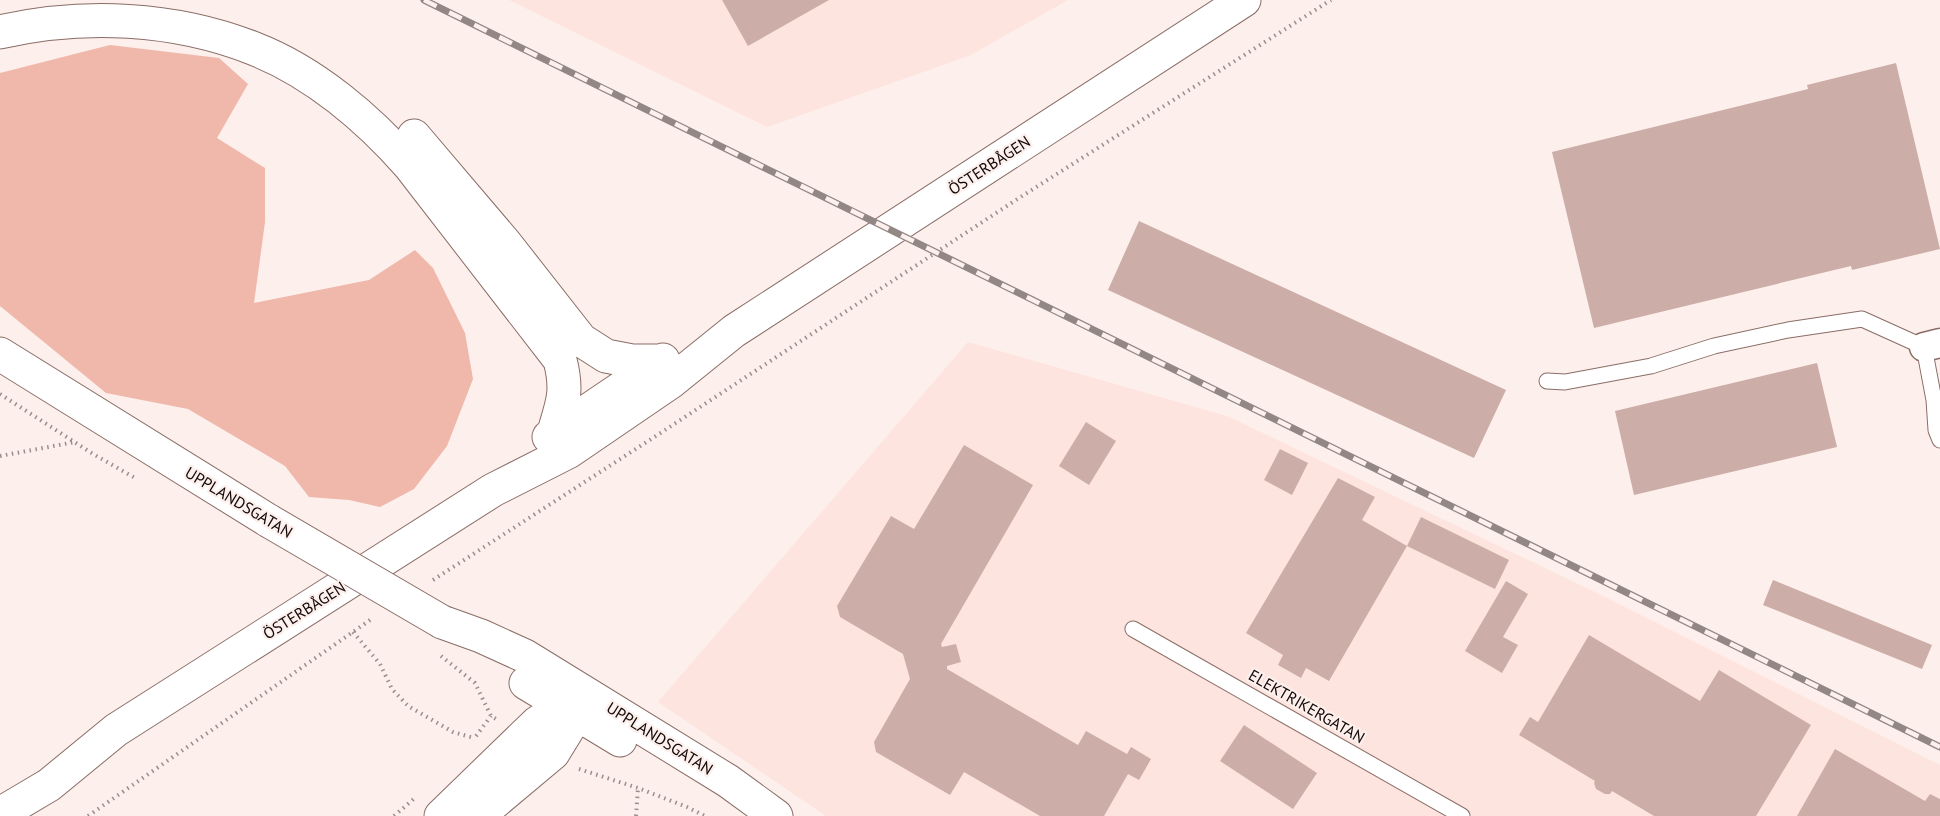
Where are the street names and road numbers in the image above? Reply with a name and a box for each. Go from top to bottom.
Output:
street label: ÖSTERBÅGEN [944,131,1034,199]
street label: UPPLANDSGATAN [182,462,296,542]
street label: ÖSTERBÅGEN [259,577,349,643]
street label: ELEKTRIKERGATAN [1245,665,1369,747]
street label: UPPLANDSGATAN [603,697,717,779]

